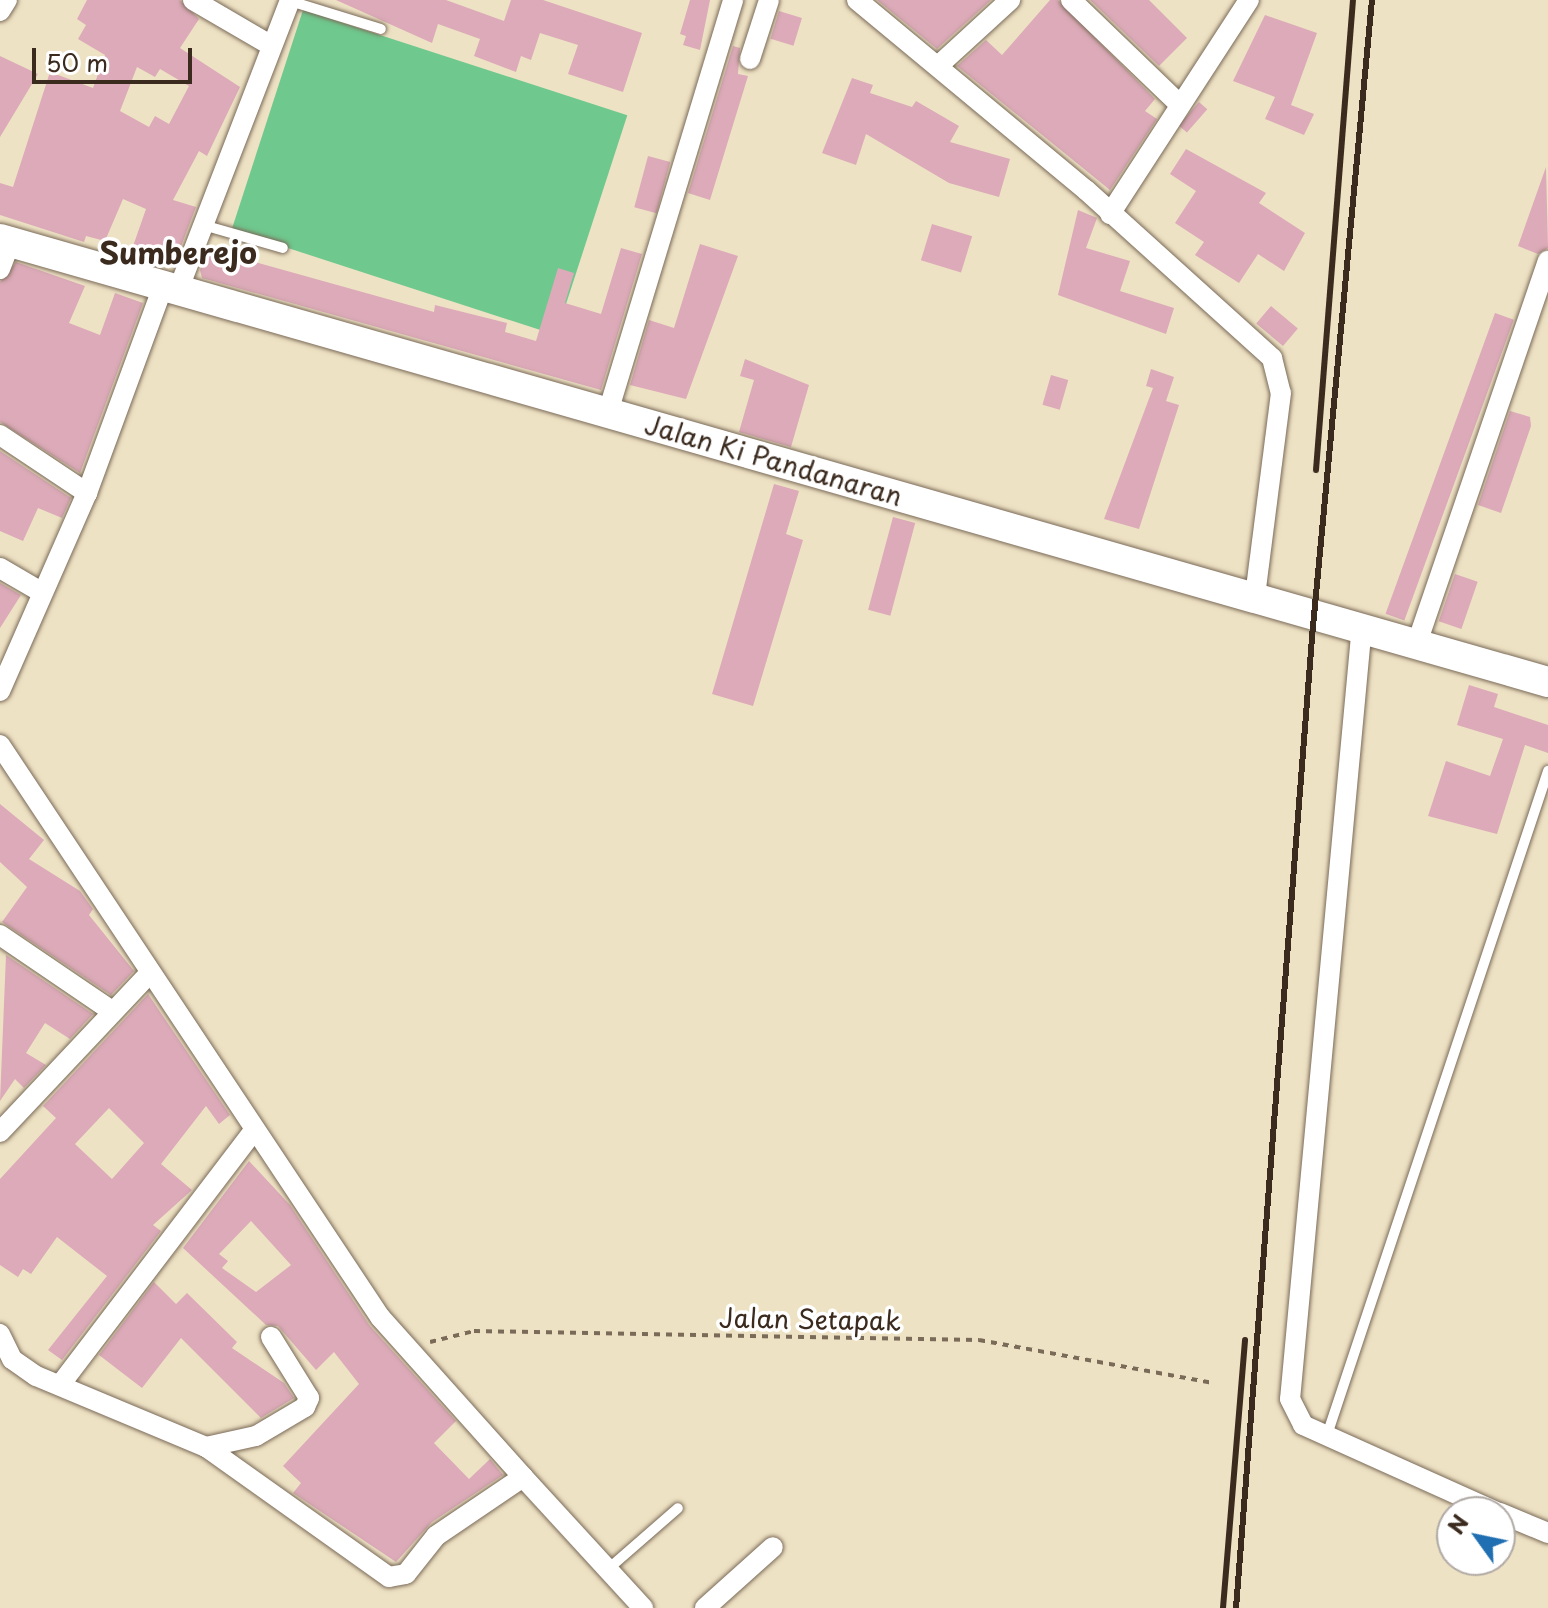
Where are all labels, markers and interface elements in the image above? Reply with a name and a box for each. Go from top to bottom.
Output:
scale bar [36,32,196,82]
text: 50 m [46,44,108,80]
district label: Sumberejo [99,234,257,270]
street label: Jalan Ki Pandanaran [641,408,907,512]
street label: Jalan Setapak [718,1302,902,1336]
north arrow [1436,1496,1516,1576]
text: N [1439,1507,1476,1540]

